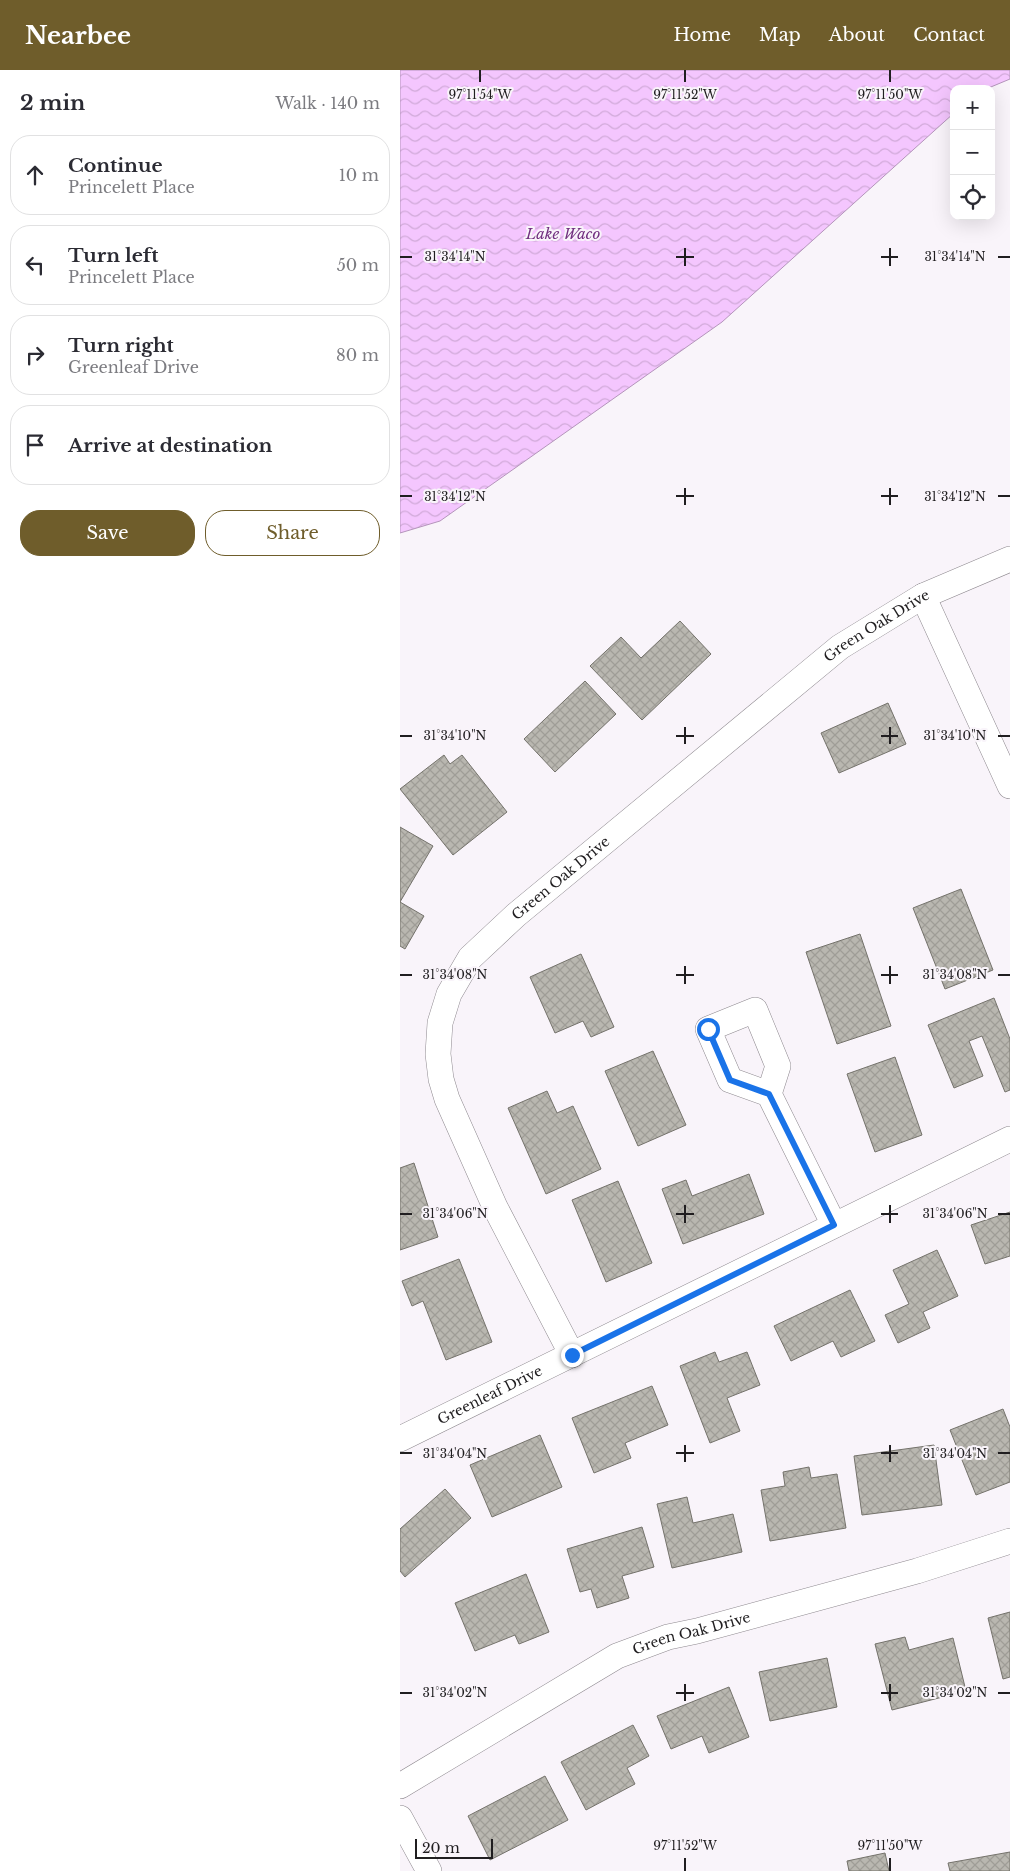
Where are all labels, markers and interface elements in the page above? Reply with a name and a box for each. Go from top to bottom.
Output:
text: Nearbee [25,21,131,50]
text: Home [673,24,731,46]
text: Map [759,24,801,46]
text: About [829,24,885,46]
text: Contact [913,24,985,46]
map controls [950,85,995,220]
button: + [950,85,995,130]
text: 97°11'54"W [448,87,512,102]
text: 97°11'52"W [653,87,718,102]
text: 97°11'50"W [858,87,923,102]
text: 2 min [20,90,85,116]
text: Walk · 140 m [275,93,380,113]
button: − [950,130,995,175]
text: Continue [68,154,163,177]
icon: ahead [21,161,49,189]
text: 10 m [339,165,379,185]
button: locate [950,175,995,220]
text: Princelett Place [68,177,195,197]
water label: Lake Waco [525,224,600,243]
text: Turn left [68,244,159,267]
text: 31°34'14"N [424,249,486,264]
text: 31°34'14"N [924,249,986,264]
icon: left [21,251,49,279]
text: 50 m [337,255,379,275]
text: Princelett Place [68,267,195,287]
text: Turn right [68,334,174,357]
icon: right [21,341,49,369]
text: 80 m [336,345,379,365]
text: Greenleaf Drive [68,357,199,377]
icon: arrive [21,431,49,459]
text: Arrive at destination [68,434,272,457]
text: 31°34'12"N [424,489,486,504]
text: 31°34'12"N [924,489,986,504]
button: Save [20,510,195,556]
button: Share [205,510,380,556]
street label: Green Oak Drive [820,585,932,666]
text: 31°34'10"N [424,728,487,743]
text: 31°34'10"N [924,728,987,743]
street label: Green Oak Drive [508,832,613,924]
text: 31°34'08"N [423,967,488,982]
text: 31°34'08"N [923,967,988,982]
route start [697,1018,720,1041]
text: 31°34'06"N [422,1206,488,1221]
text: 31°34'06"N [922,1206,988,1221]
route end [561,1344,584,1367]
street label: Greenleaf Drive [434,1361,545,1428]
text: 31°34'04"N [423,1446,487,1461]
text: 31°34'04"N [923,1446,987,1461]
street label: Green Oak Drive [630,1608,752,1658]
text: 31°34'02"N [423,1685,488,1700]
text: 31°34'02"N [923,1685,988,1700]
scale bar [415,1836,492,1859]
text: 97°11'52"W [653,1838,718,1853]
text: 97°11'50"W [858,1838,923,1853]
text: 20 m [422,1839,460,1857]

